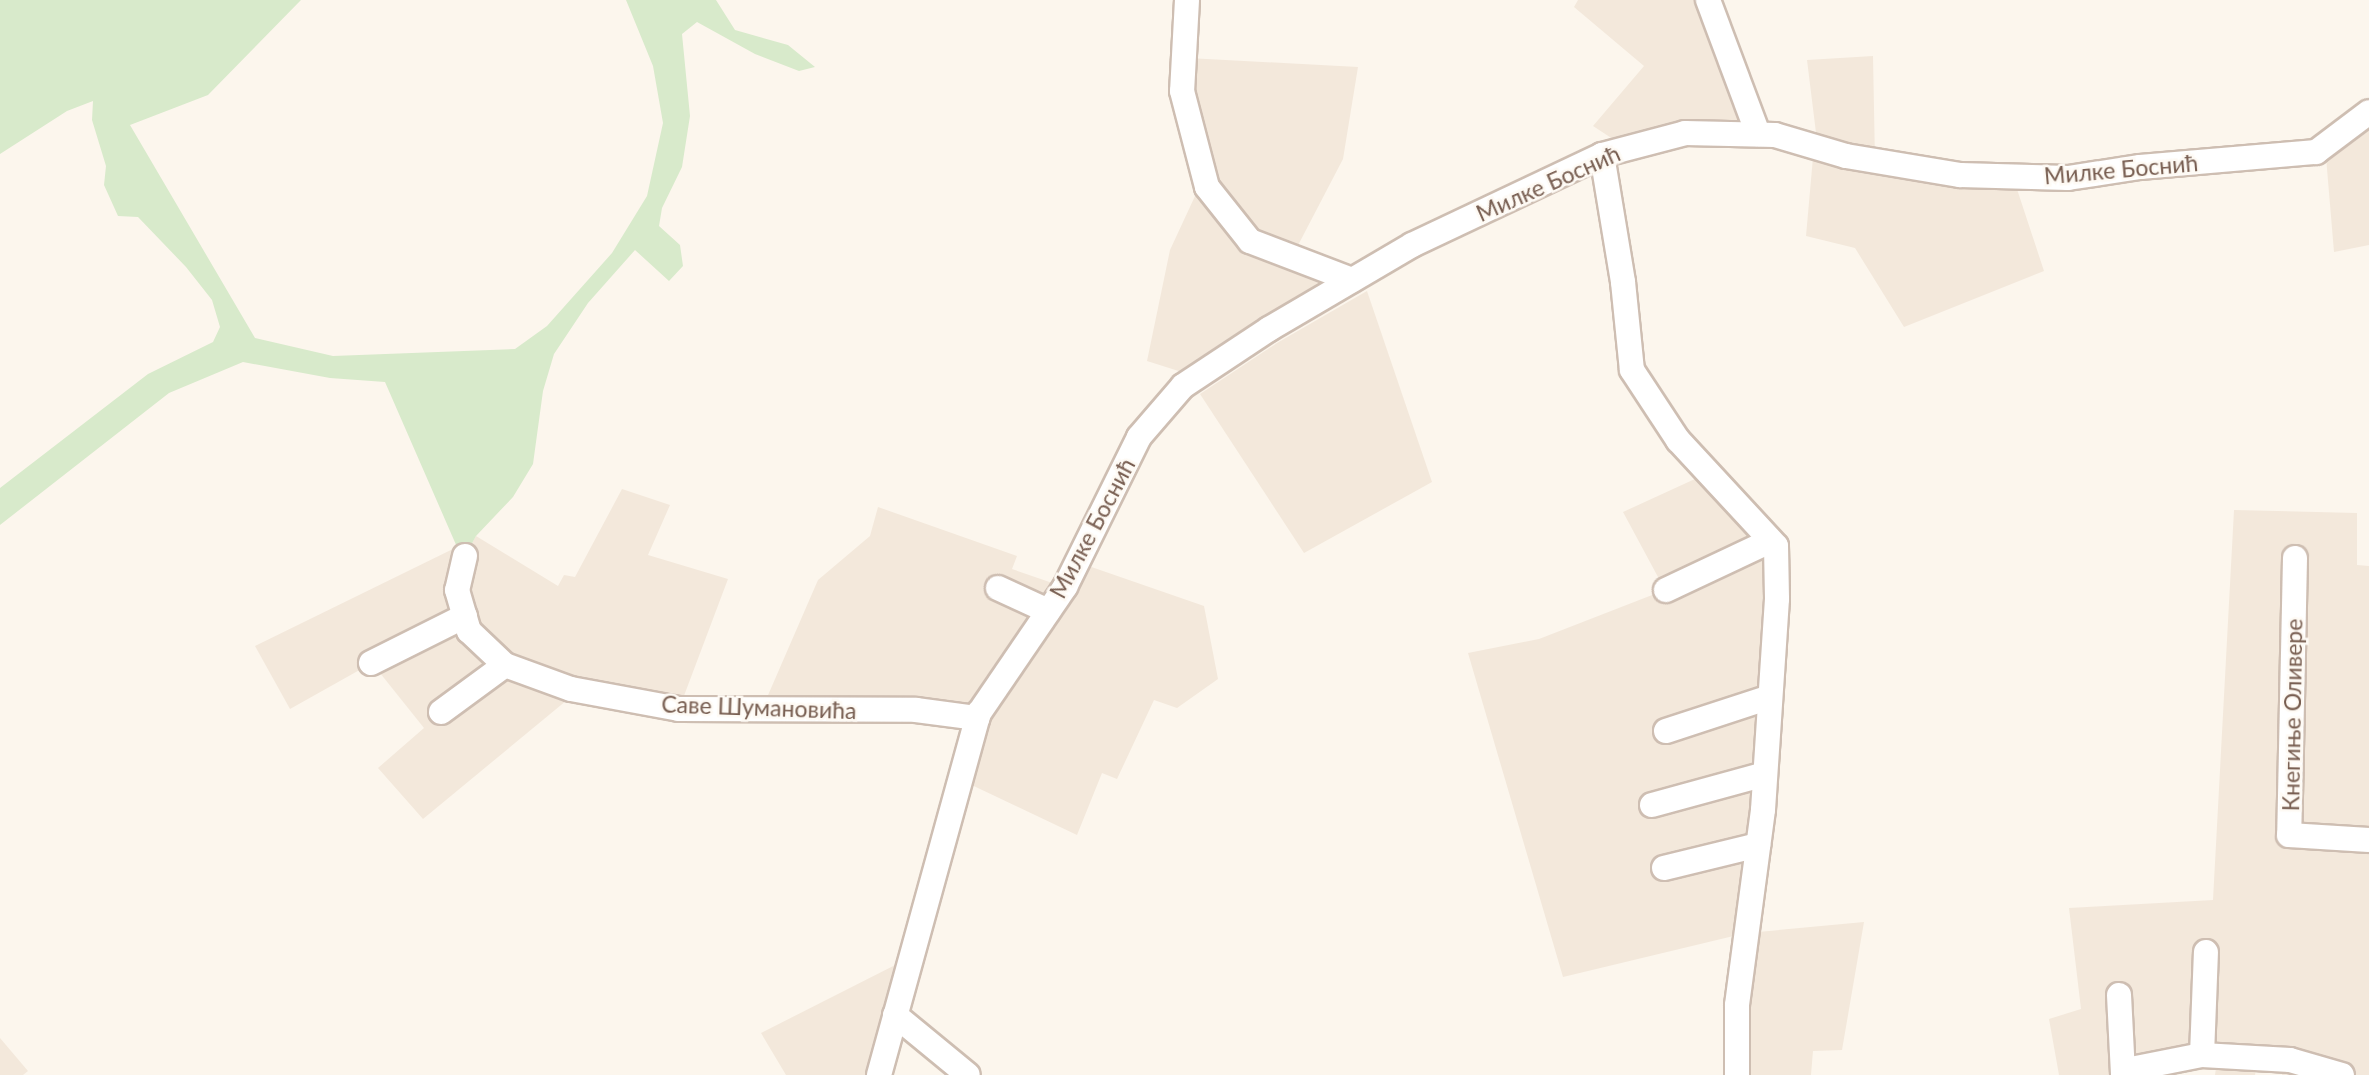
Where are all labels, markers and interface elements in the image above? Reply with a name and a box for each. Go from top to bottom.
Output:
street label: Милке Боснић [1472,139,1624,227]
street label: Милке Боснић [2043,149,2199,189]
street label: Милке Боснић [1044,453,1140,603]
street label: Кнегиње Оливере [2277,618,2307,812]
street label: Саве Шумановића [661,690,857,724]

